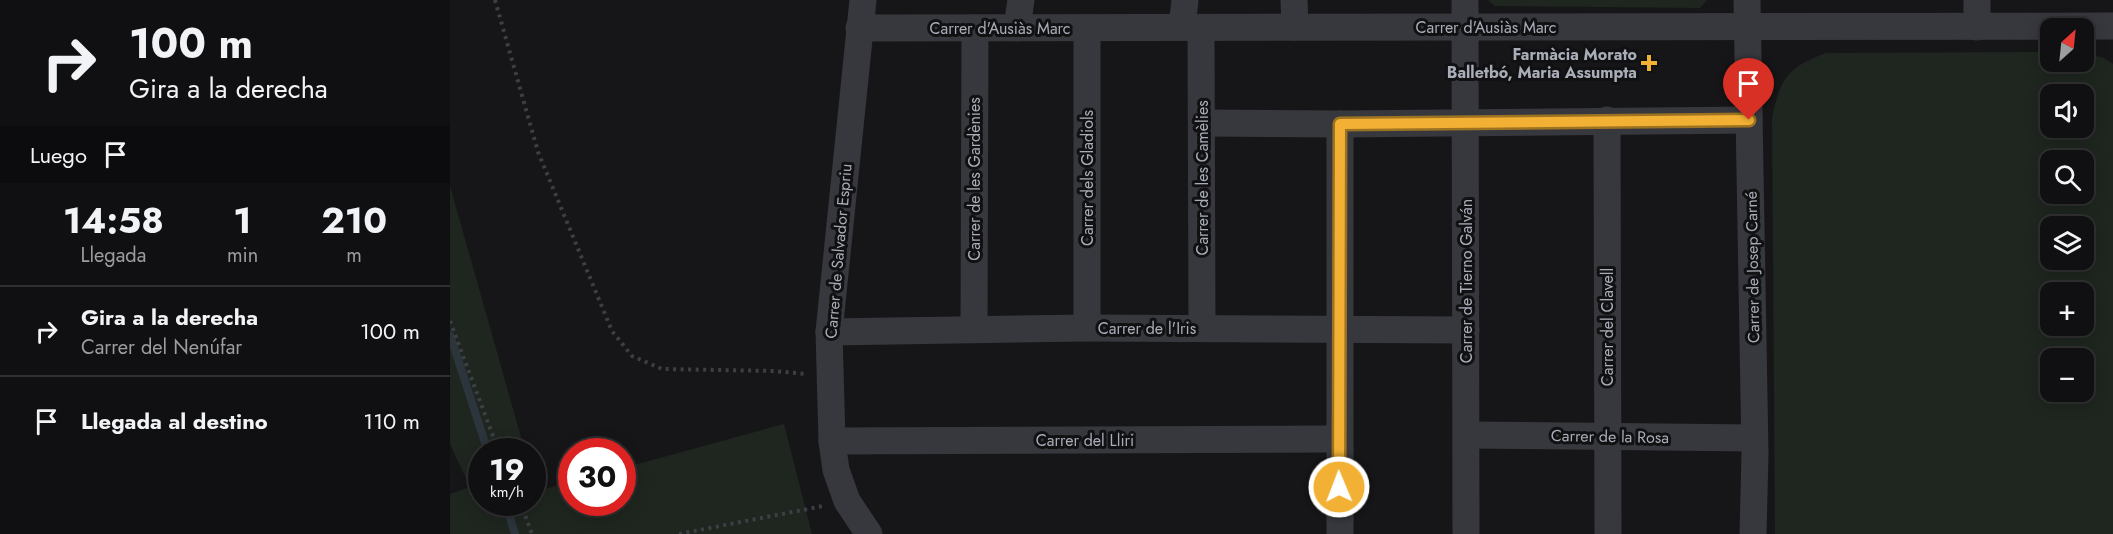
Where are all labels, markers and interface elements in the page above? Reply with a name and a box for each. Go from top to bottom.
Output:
text: 100 m [129,13,253,74]
street label: Carrer d'Ausiàs Marc [1415,16,1557,39]
street label: Carrer d'Ausiàs Marc [929,17,1071,40]
north arrow [2040,18,2094,72]
map controls [2040,18,2094,402]
icon: right [30,24,108,102]
place label: Farmàcia Morato Balletbó, Maria Assumpta [1447,43,1637,84]
marker: Farmàcia Morato Balletbó, Maria Assumpta [1642,56,1656,70]
pin [1723,58,1774,120]
icon: arrive [1732,67,1765,100]
text: Gira a la derecha [129,69,328,108]
button: sound [2040,84,2094,138]
street label: Carrer de les Gardènies [963,97,986,261]
street label: Carrer de les Camèlies [1191,100,1214,256]
street label: Carrer dels Gladiols [1076,110,1099,246]
icon: arrive [99,138,132,171]
text: Luego [30,139,87,171]
button: search [2040,150,2094,204]
street label: Carrer de Salvador Espriu [819,163,858,339]
street label: Carrer de Josep Carné [1740,191,1765,343]
text: 14:58 [63,194,164,246]
text: 1 [233,194,252,246]
text: 210 [321,194,387,246]
street label: Carrer de Tierno Galván [1455,199,1478,363]
button: layers [2040,216,2094,270]
text: Llegada [80,241,146,270]
text: min [227,241,258,270]
text: m [346,241,362,270]
street label: Carrer del Clavell [1596,268,1619,386]
button: + [2040,282,2094,336]
text: Gira a la derecha [81,301,258,333]
icon: right [30,315,63,348]
text: 100 m [360,315,420,347]
street label: Carrer de l'Iris [1098,317,1196,340]
text: Carrer del Nenúfar [81,333,242,362]
button: − [2040,348,2094,402]
icon: arrive [30,405,63,438]
text: Llegada al destino [81,405,268,437]
text: 110 m [363,405,420,437]
street label: Carrer de la Rosa [1551,424,1669,449]
street label: Carrer del Lliri [1036,429,1134,452]
speed limit sign: 30 [558,438,636,516]
text: 19 [489,448,525,491]
position arrow [1307,455,1371,519]
text: km/h [490,481,524,503]

